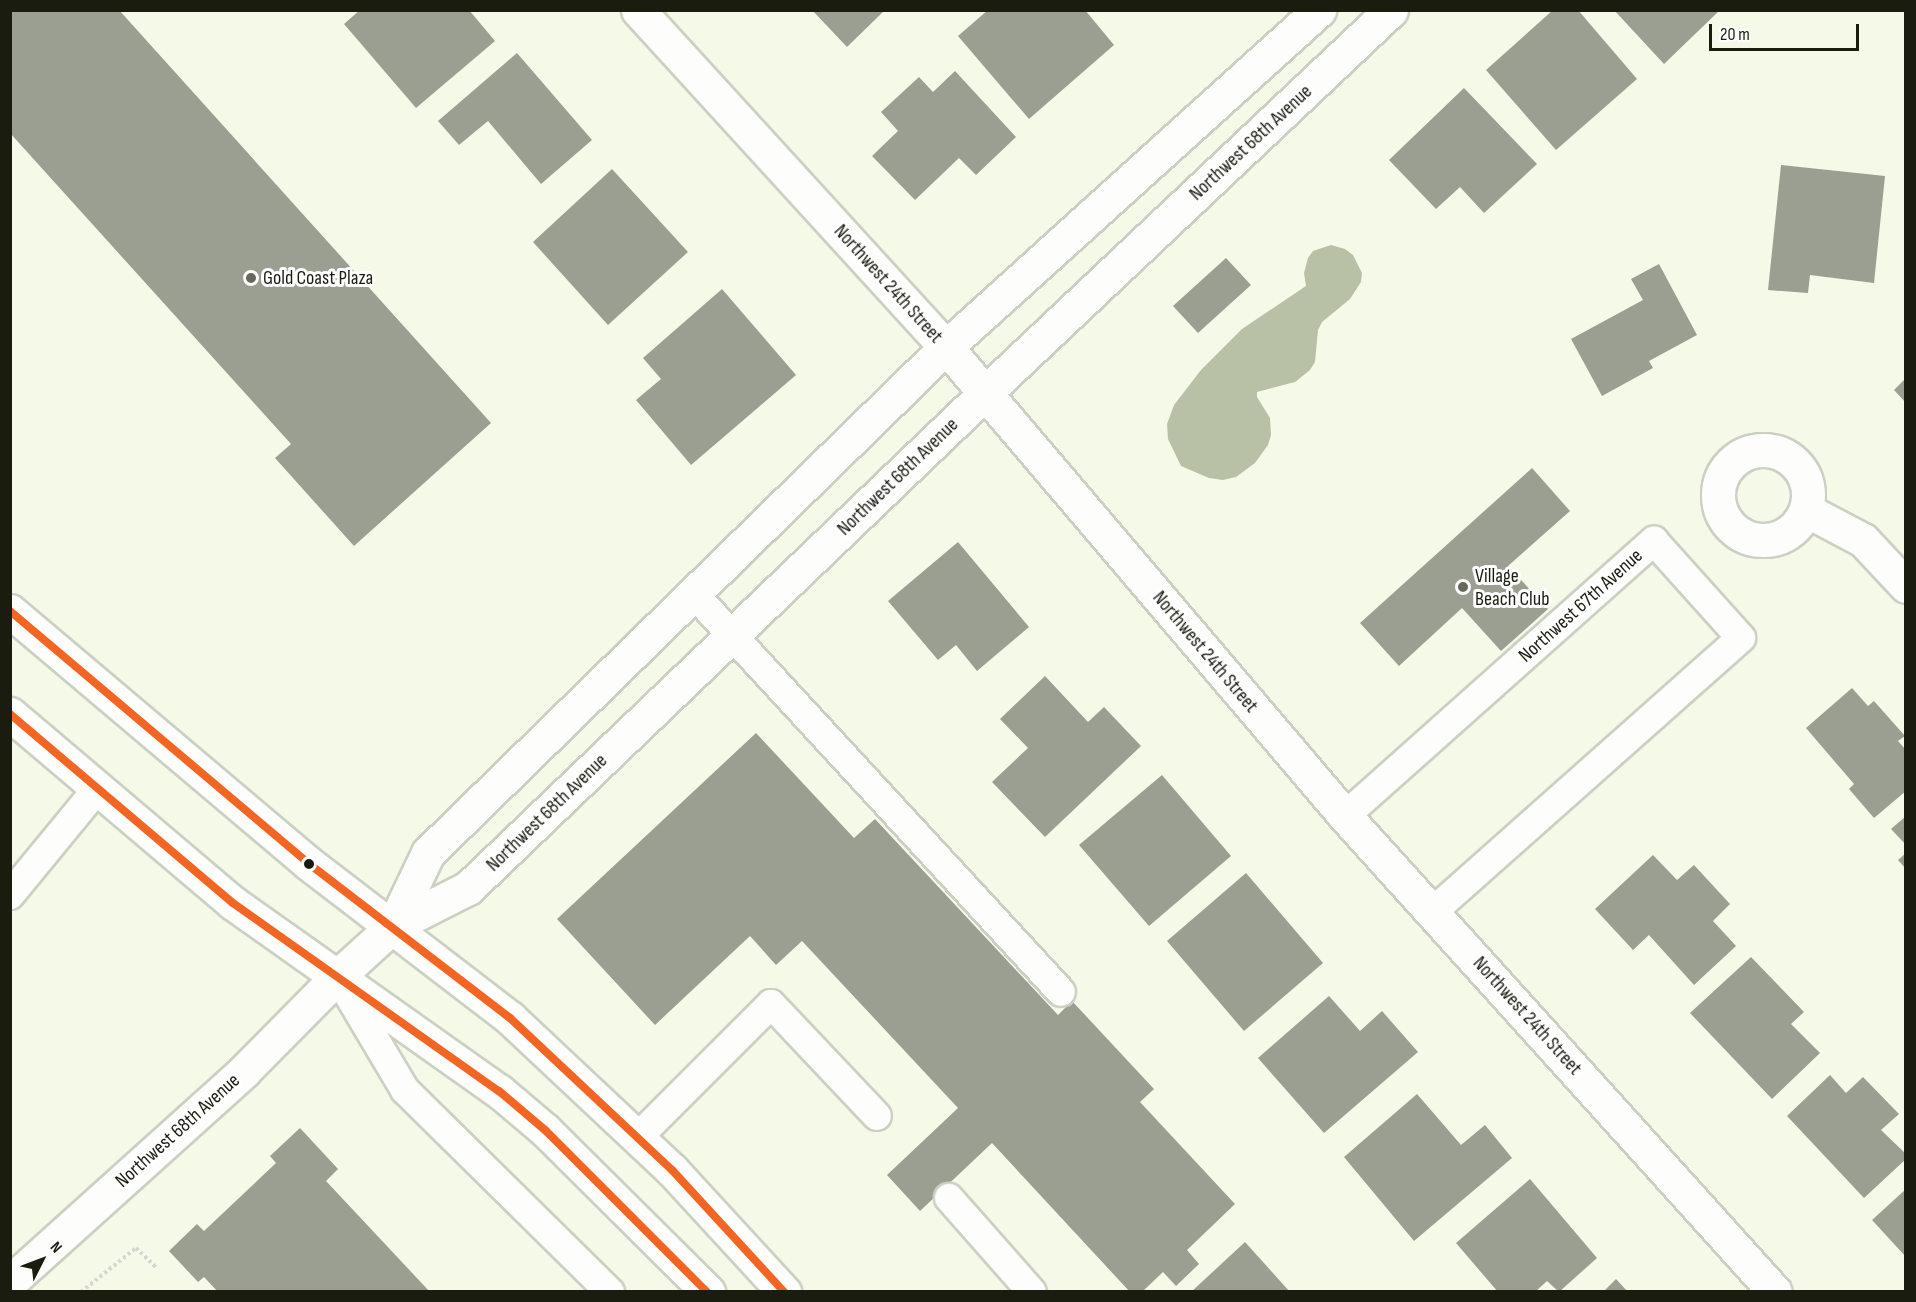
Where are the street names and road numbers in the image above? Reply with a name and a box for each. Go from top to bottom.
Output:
street label: Northwest 68th Avenue [1185,80,1317,206]
street label: Northwest 24th Street [828,220,948,348]
street label: Northwest 68th Avenue [832,413,964,541]
street label: Northwest 67th Avenue [1514,544,1648,668]
street label: Northwest 24th Street [1147,586,1263,718]
street label: Northwest 68th Avenue [481,749,613,877]
street label: Northwest 24th Street [1467,952,1587,1080]
street label: Northwest 68th Avenue [111,1069,245,1193]

